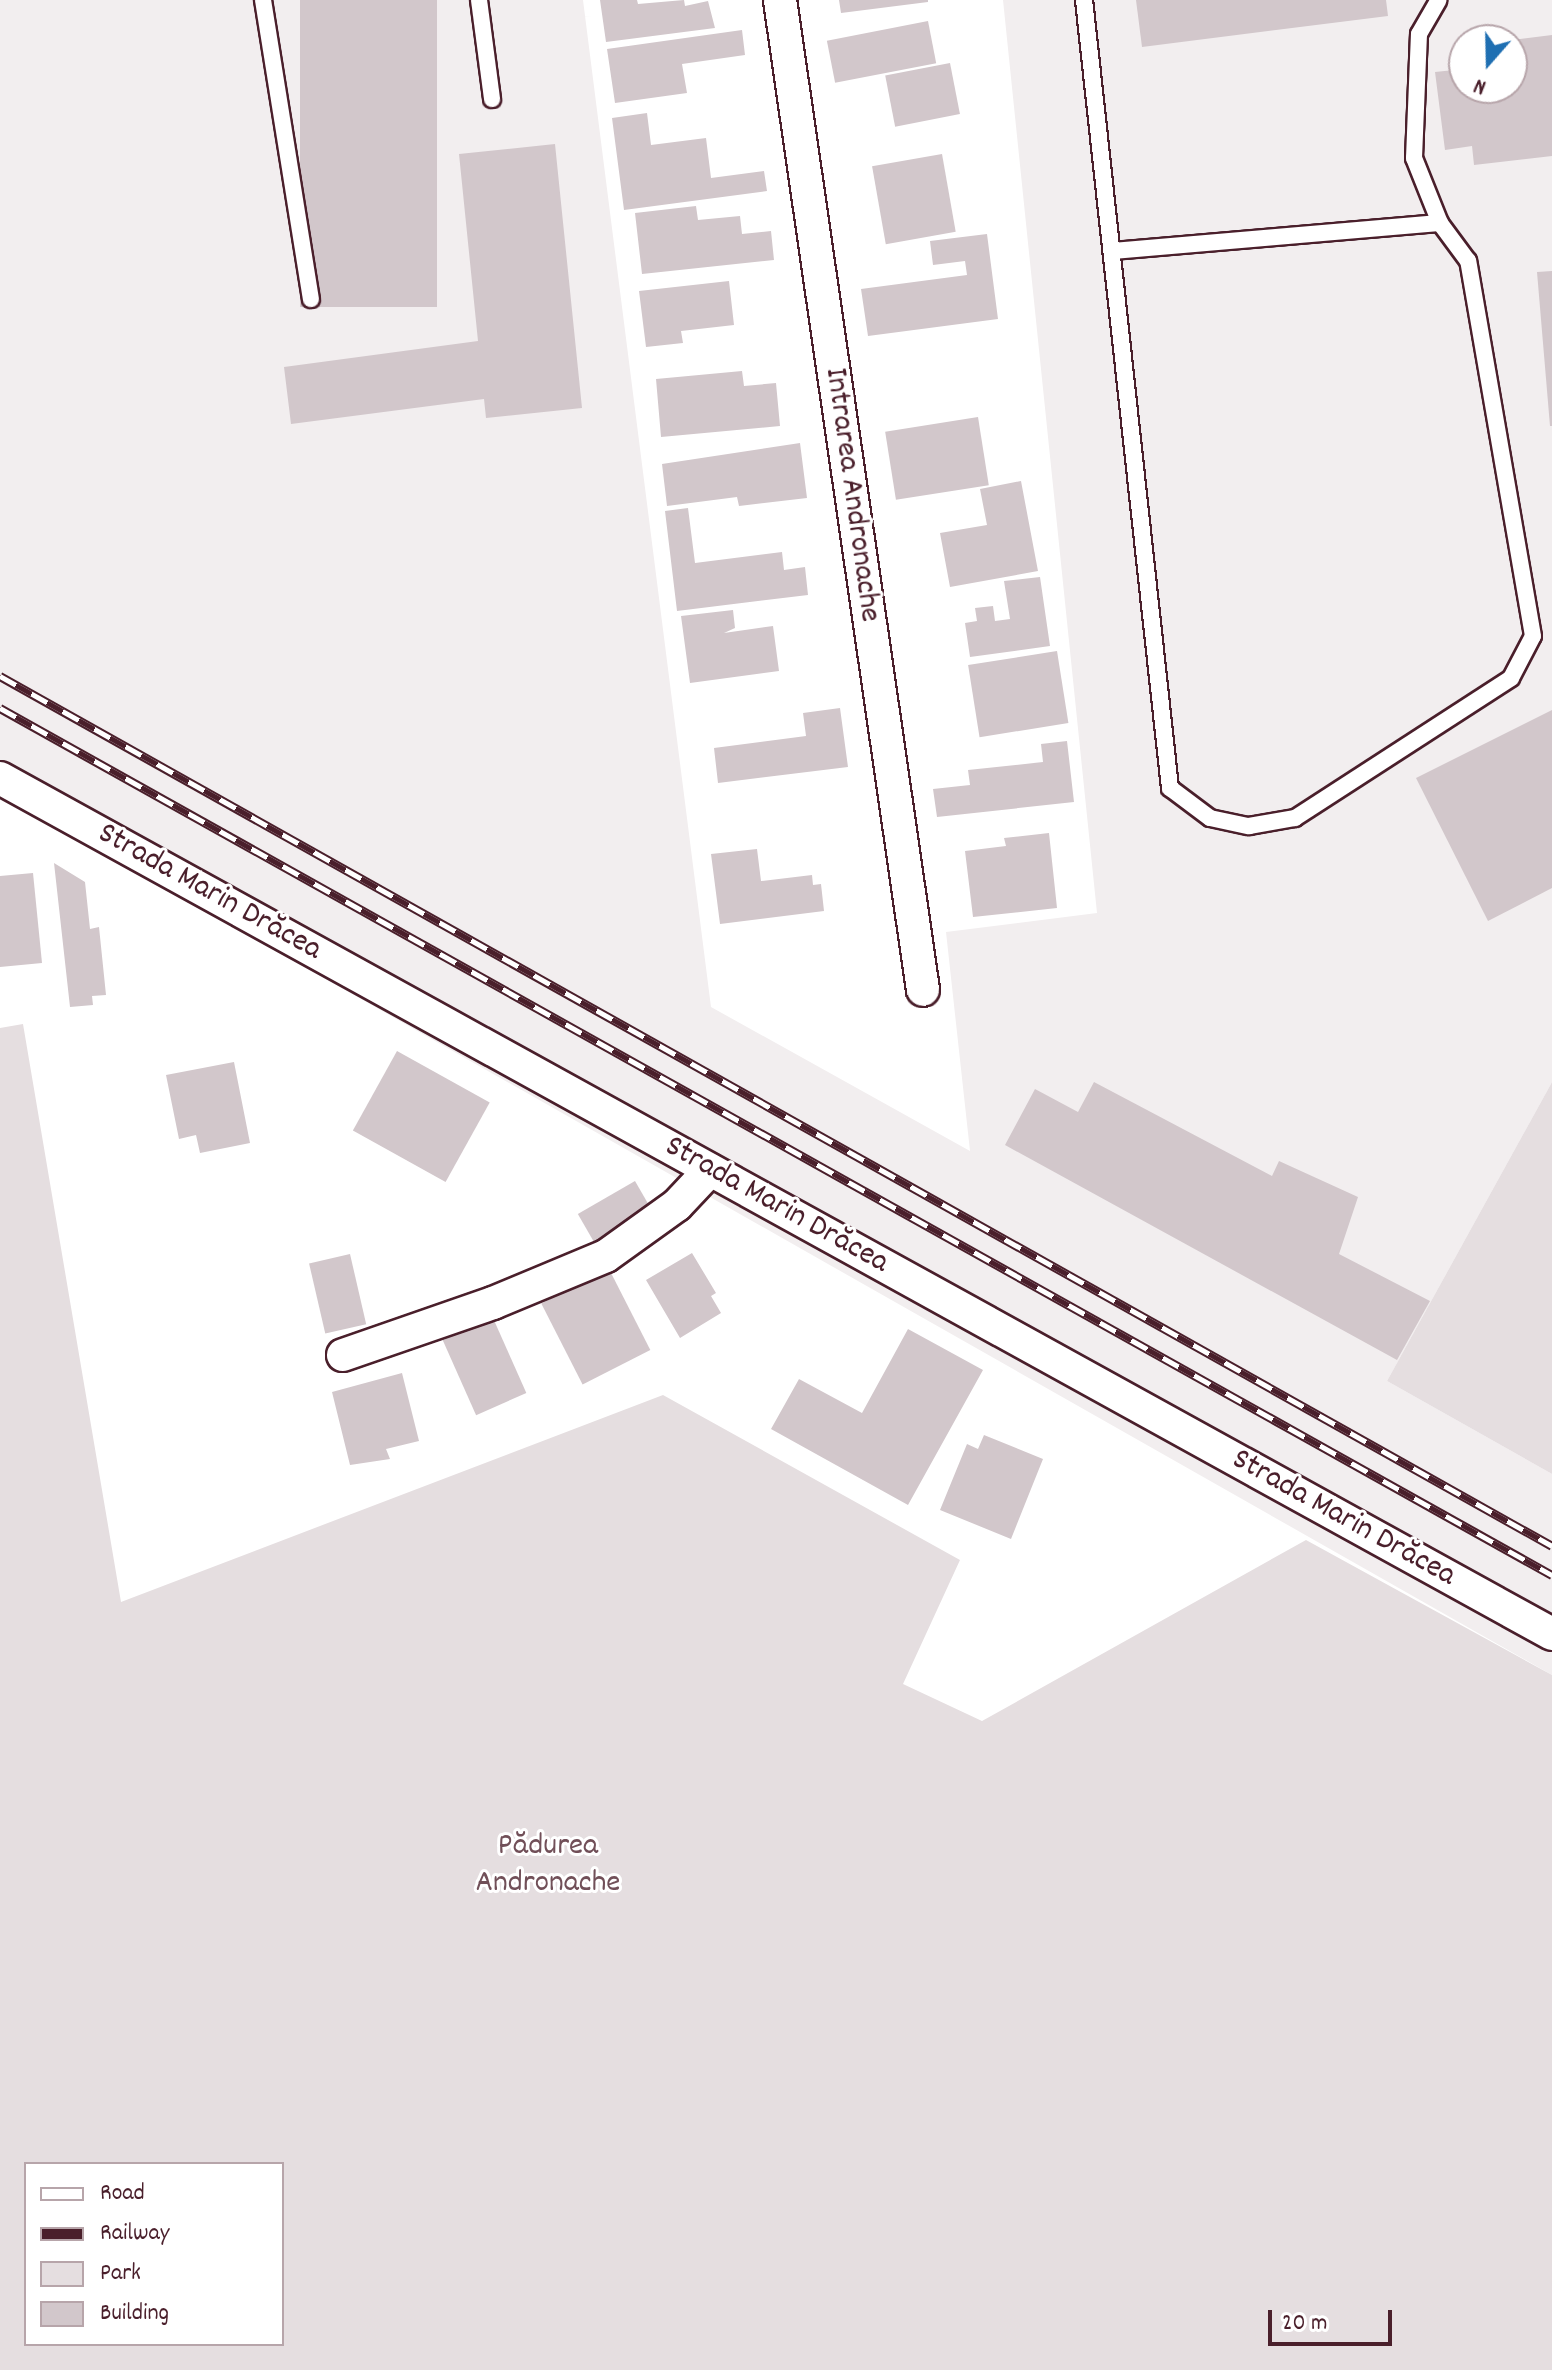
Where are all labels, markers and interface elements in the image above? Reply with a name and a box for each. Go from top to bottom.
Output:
north arrow [1448,24,1528,104]
text: N [1470,69,1491,102]
street label: Intrarea Andronache [814,365,888,625]
street label: Strada Marin Drăcea [90,816,328,970]
street label: Strada Marin Drăcea [657,1129,895,1283]
street label: Strada Marin Drăcea [1224,1442,1462,1596]
park label: Pădurea Andronache [476,1829,620,1904]
legend [24,2162,284,2346]
text: Road [100,2177,145,2211]
text: Railway [100,2217,169,2251]
text: Park [100,2257,141,2291]
scale bar [1272,2294,1396,2344]
text: Building [100,2297,169,2331]
text: 20 m [1282,2307,1328,2341]

